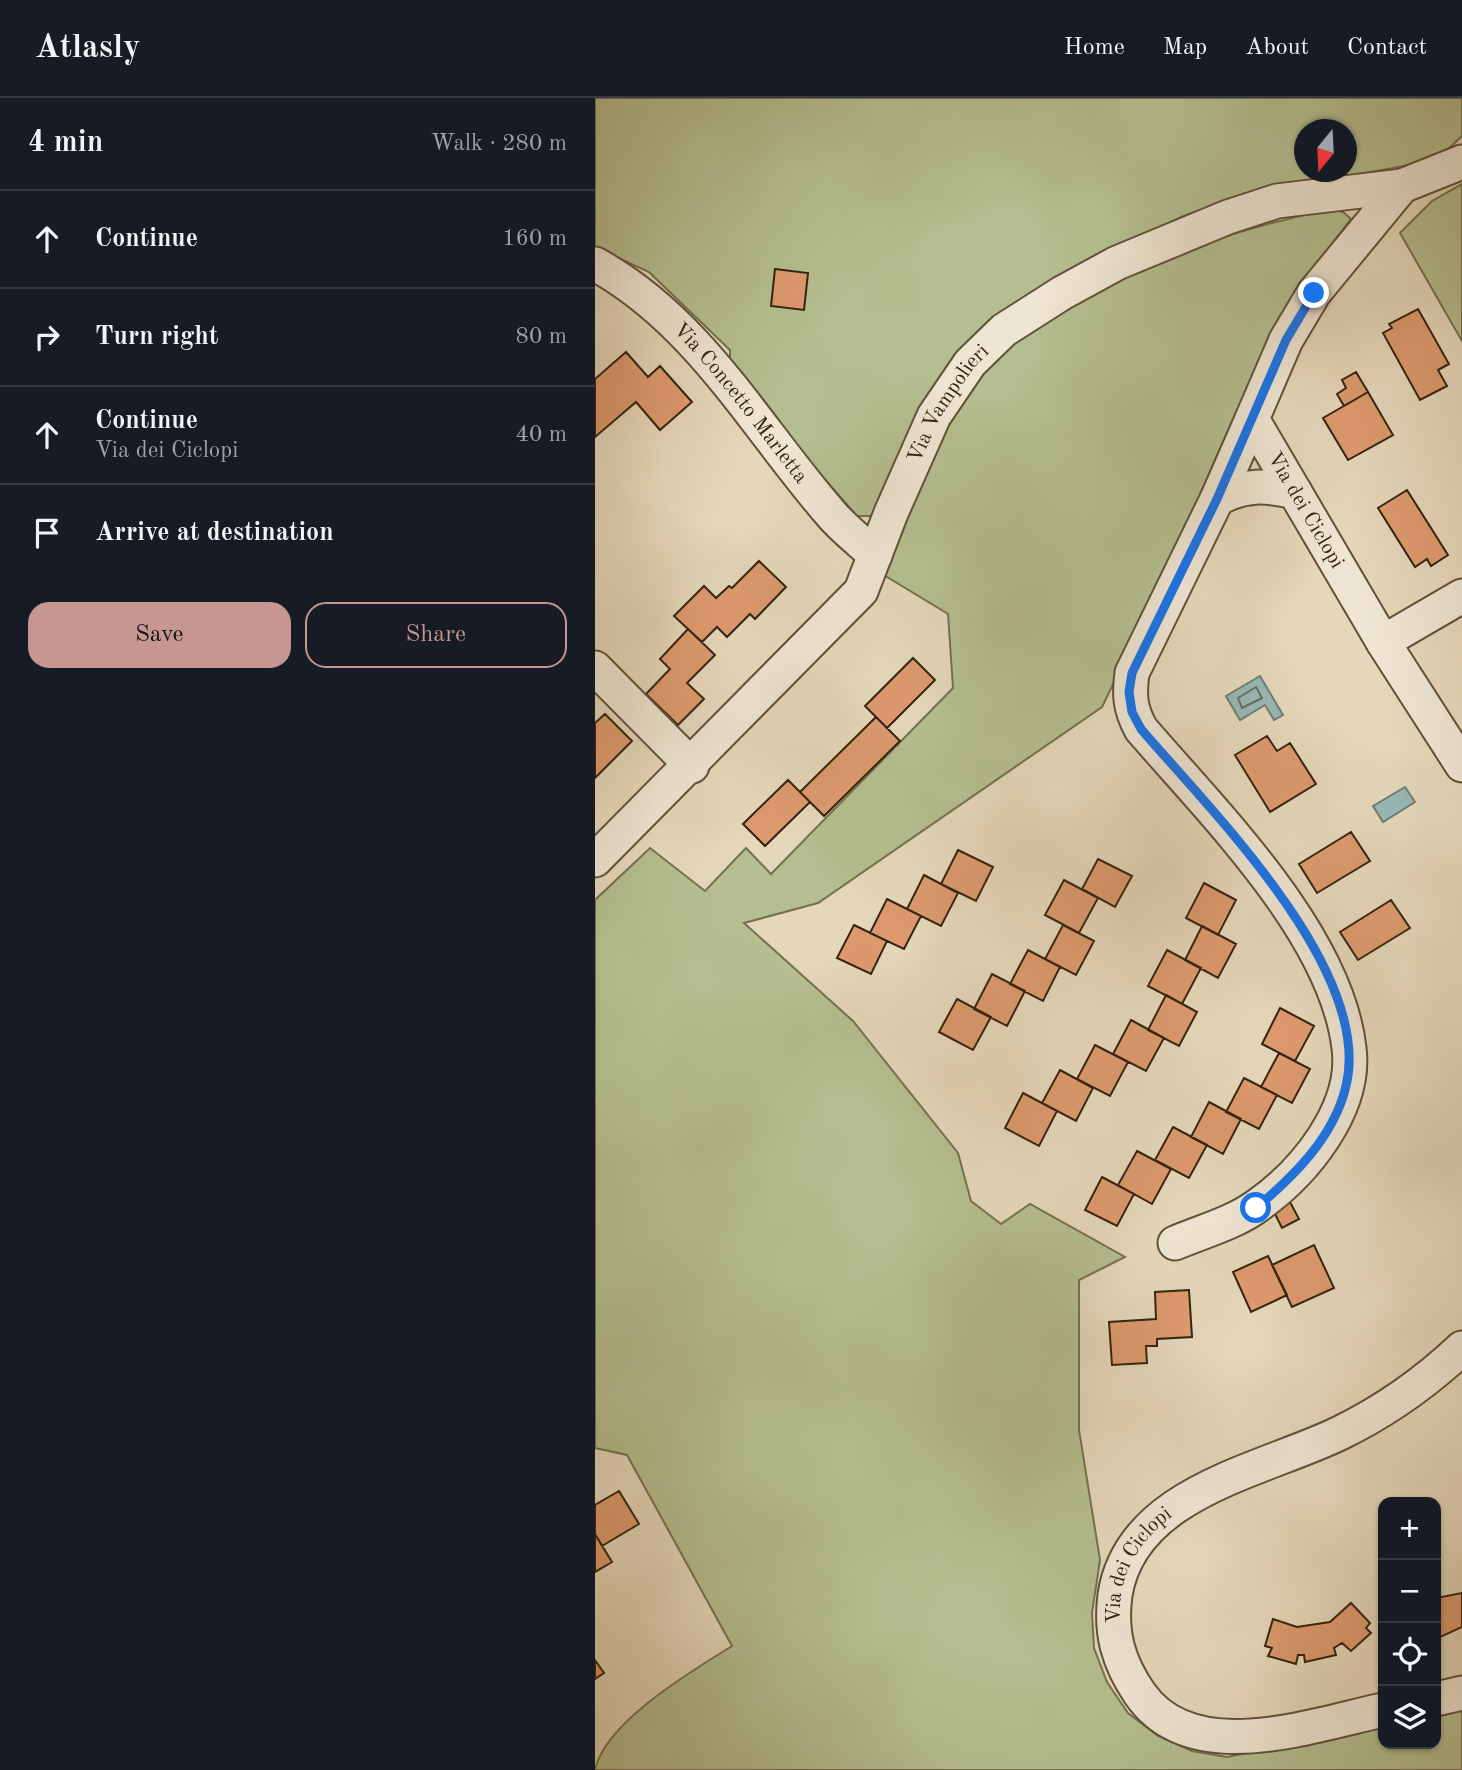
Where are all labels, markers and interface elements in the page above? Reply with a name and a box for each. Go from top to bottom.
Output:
text: Atlasly [35,32,140,65]
text: Home [1064,36,1125,60]
text: Map [1163,36,1207,60]
text: About [1245,36,1309,60]
text: Contact [1347,36,1427,60]
north arrow [1294,119,1357,182]
text: 4 min [28,128,103,158]
text: Walk · 280 m [431,132,567,155]
icon: ahead [28,220,66,258]
text: Continue [95,226,198,252]
text: 160 m [502,227,567,250]
route end [1298,277,1329,308]
icon: right [28,318,66,356]
street label: Via Concetto Marletta [669,319,812,487]
text: Turn right [95,324,218,350]
text: 80 m [516,325,567,348]
street label: Via Vampolieri [904,340,993,466]
text: Continue [95,408,198,434]
icon: ahead [28,416,66,454]
text: 40 m [516,423,567,446]
text: Via dei Ciclopi [95,439,238,462]
street label: Via dei Ciclopi [1263,448,1348,572]
icon: arrive [28,514,66,552]
text: Arrive at destination [95,520,334,546]
button: Save [28,602,291,668]
button: Share [305,602,567,668]
route start [1240,1192,1271,1223]
map controls [1378,1497,1441,1749]
button: + [1378,1497,1441,1560]
street label: Via dei Ciclopi [1103,1503,1175,1623]
button: − [1378,1560,1441,1623]
button: locate [1378,1623,1441,1686]
button: layers [1378,1686,1441,1749]

